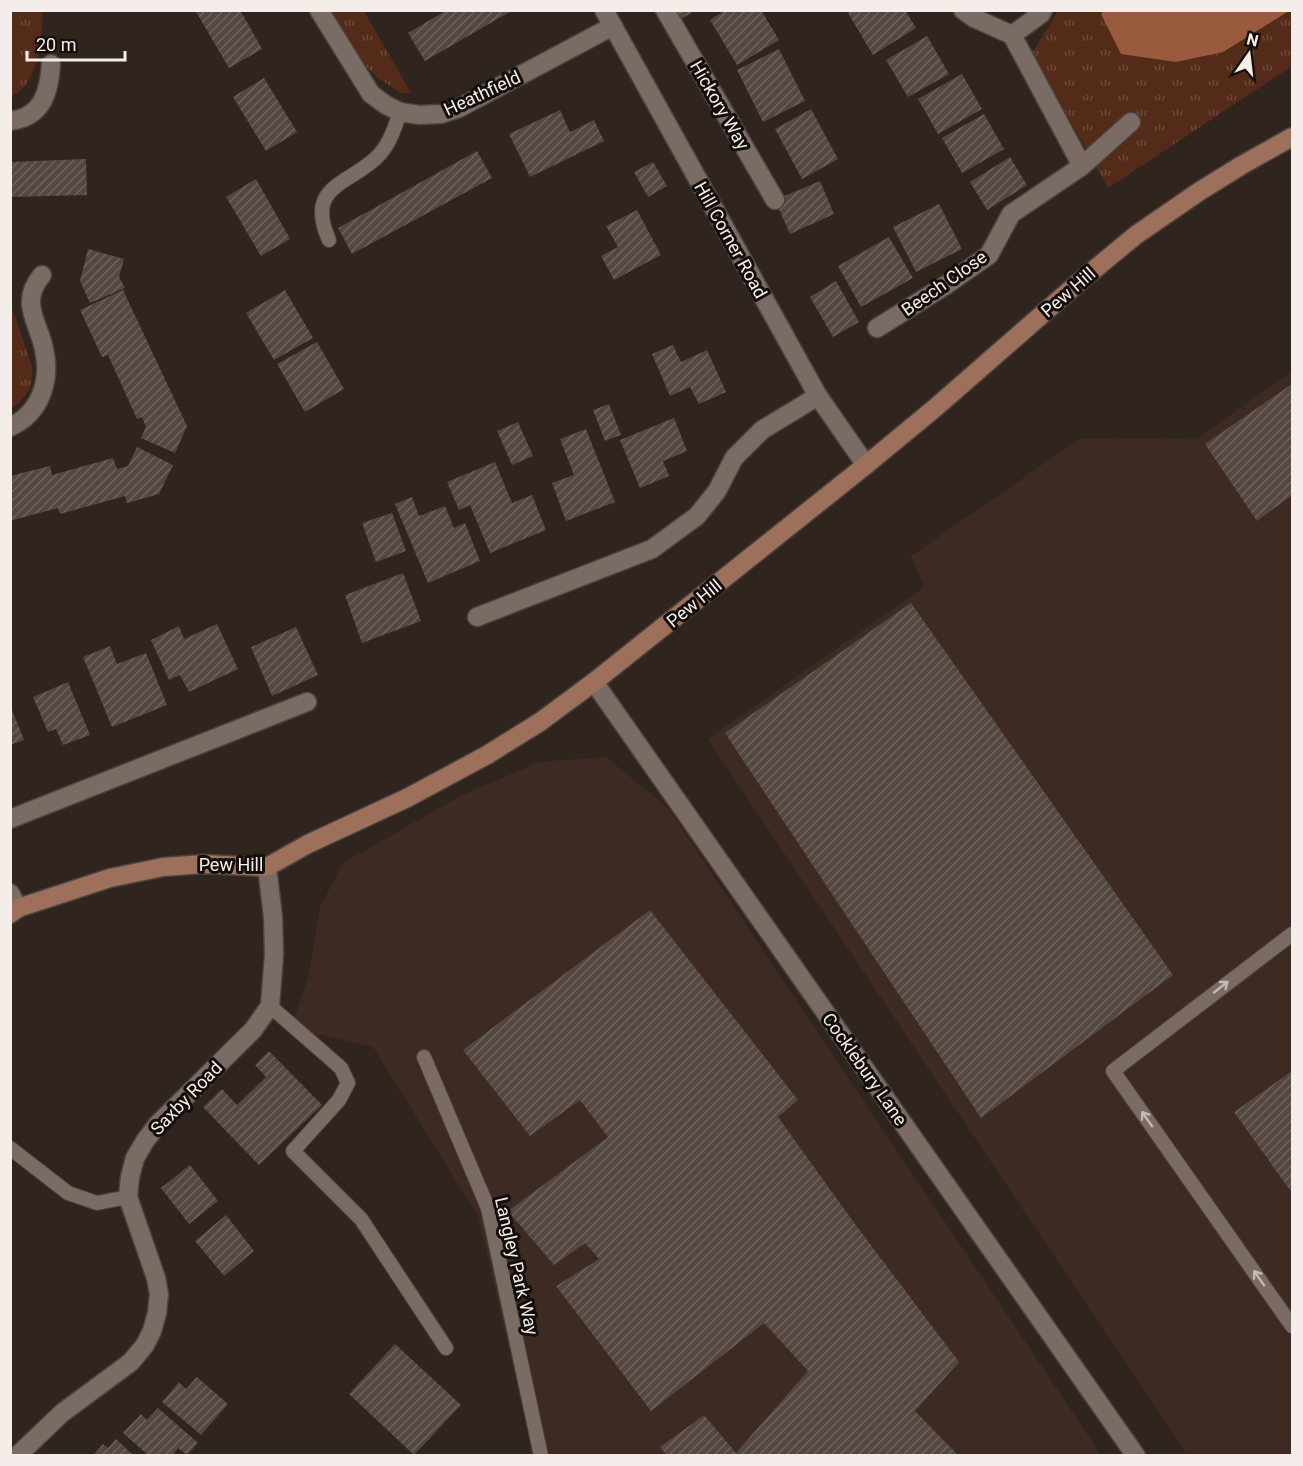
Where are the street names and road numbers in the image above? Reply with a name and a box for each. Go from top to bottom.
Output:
street label: Hickory Way [686,57,754,154]
street label: Heathfield [440,66,524,120]
street label: Hill Corner Road [690,178,772,302]
street label: Beech Close [897,246,991,320]
street label: Pew Hill [1037,263,1099,321]
street label: Pew Hill [662,574,726,632]
street label: Pew Hill [199,854,263,875]
street label: Cocklebury Lane [818,1009,912,1129]
street label: Saxby Road [146,1057,226,1139]
street label: Langley Park Way [491,1195,543,1337]

